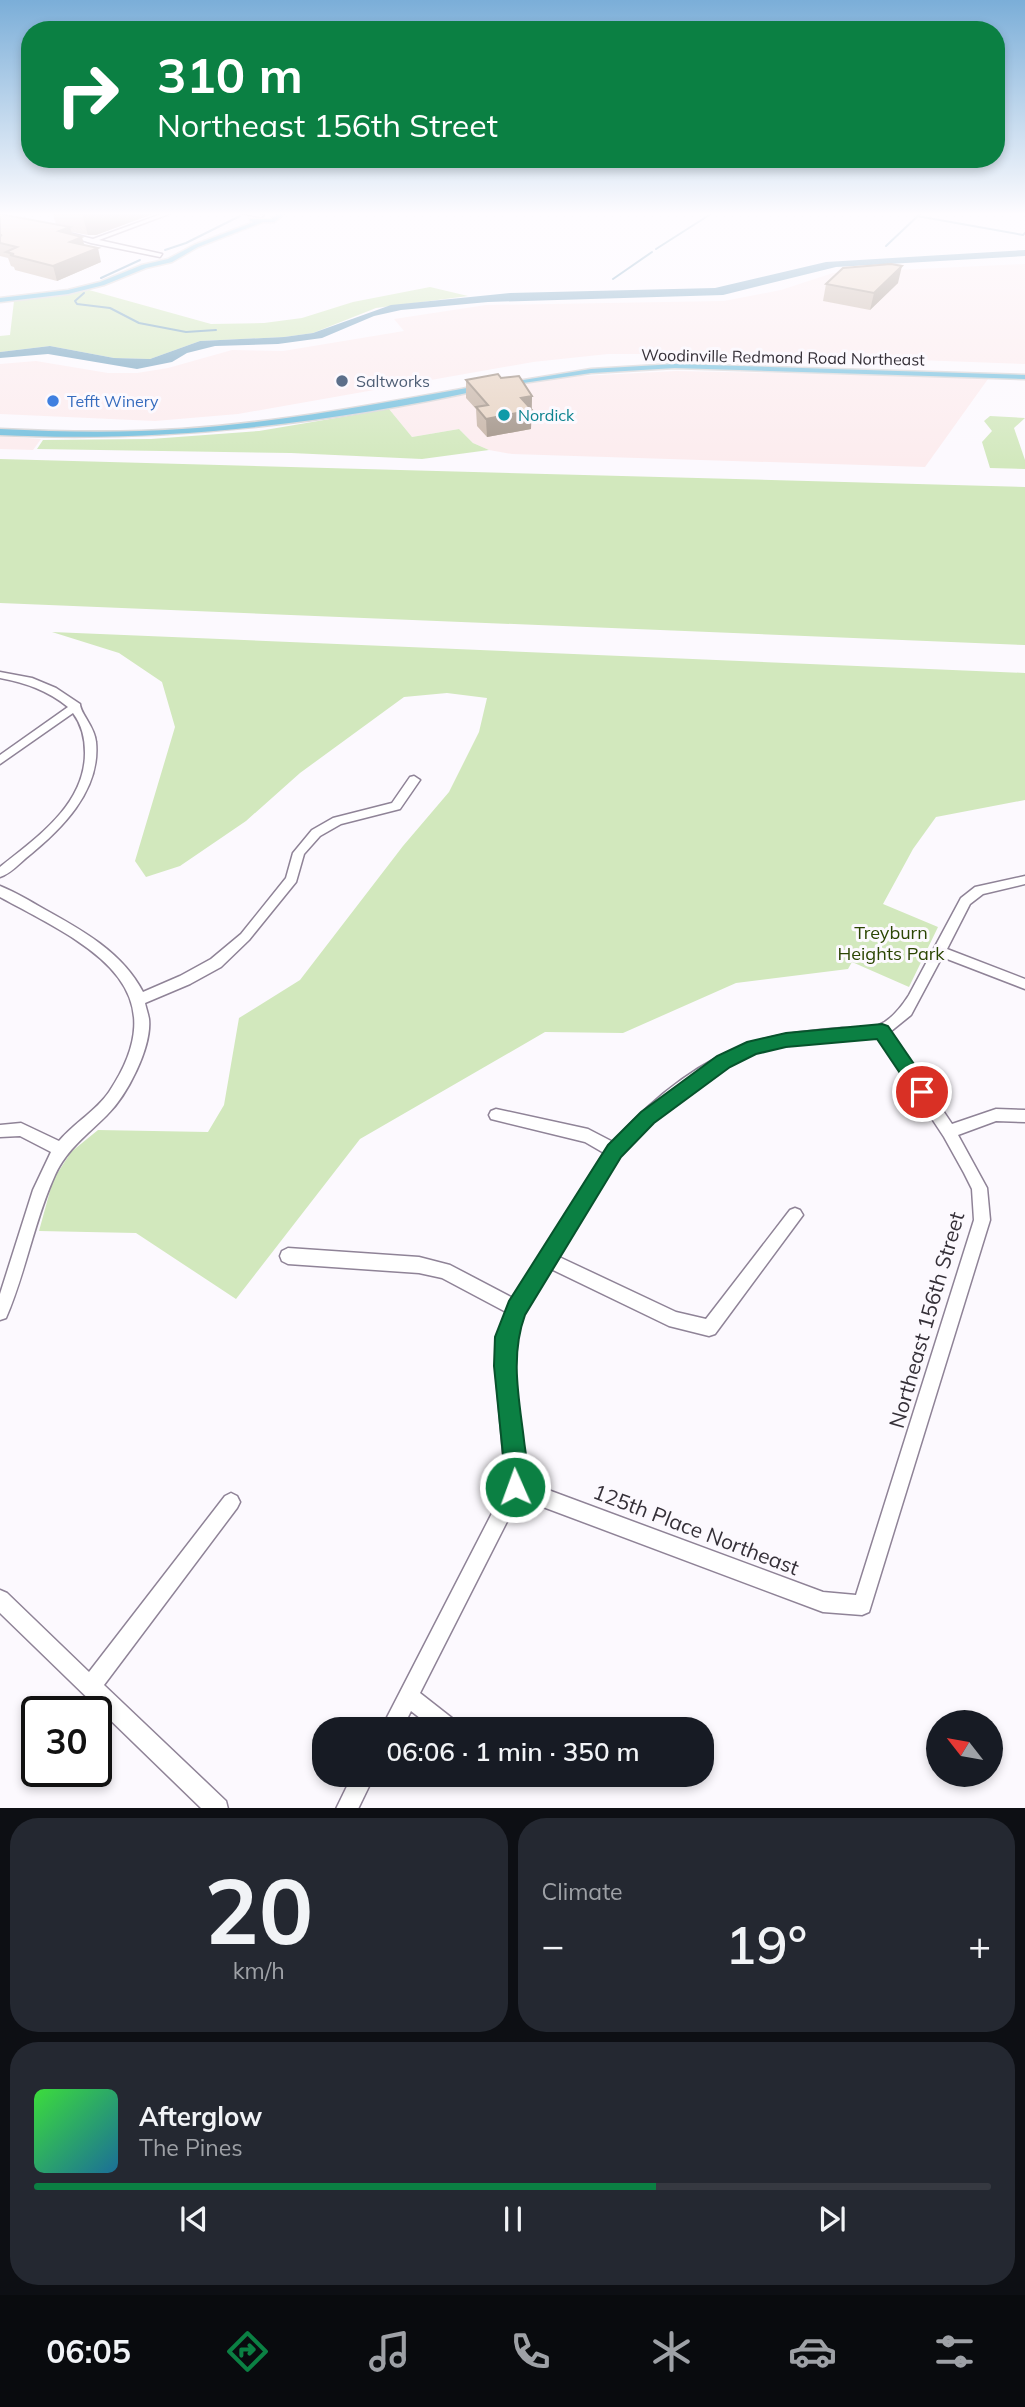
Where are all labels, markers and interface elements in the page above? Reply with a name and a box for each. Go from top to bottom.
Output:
text: 310 m [157,44,303,105]
icon: right [42,49,133,140]
text: Northeast 156th Street [157,105,498,145]
street label: Woodinville Redmond Road Northeast [641,345,925,369]
place label: Saltworks [356,371,430,391]
marker: Saltworks [334,373,350,389]
place label: Tefft Winery [67,391,159,411]
marker: Tefft Winery [45,393,61,409]
place label: Nordick [518,405,575,425]
marker: Nordick [496,407,512,423]
park label: Treyburn Heights Park [837,921,945,965]
pin [892,1062,952,1122]
icon: arrive [903,1073,941,1111]
street label: Northeast 156th Street [883,1209,969,1431]
position arrow [478,1450,552,1524]
street label: 125th Place Northeast [590,1478,803,1580]
speed limit sign: 30 [21,1696,112,1787]
north arrow [926,1710,1003,1787]
map controls [926,1710,1003,1787]
text: 06:06 · 1 min · 350 m [386,1735,640,1768]
text: 20 [204,1853,313,1967]
text: Climate [542,1877,623,1906]
text: 19° [725,1912,807,1977]
text: − [542,1921,564,1969]
text: + [968,1921,991,1969]
text: km/h [233,1956,285,1985]
text: Afterglow [139,2100,262,2133]
text: The Pines [139,2133,243,2162]
icon: previous [175,2200,213,2238]
icon: pause [494,2200,532,2238]
icon: next [813,2200,851,2238]
icon: directions [223,2327,272,2376]
icon: music [365,2327,414,2376]
icon: phone [506,2327,555,2376]
icon: climate [647,2327,696,2376]
icon: car [788,2327,837,2376]
icon: filters [930,2327,979,2376]
text: 06:05 [46,2331,131,2371]

